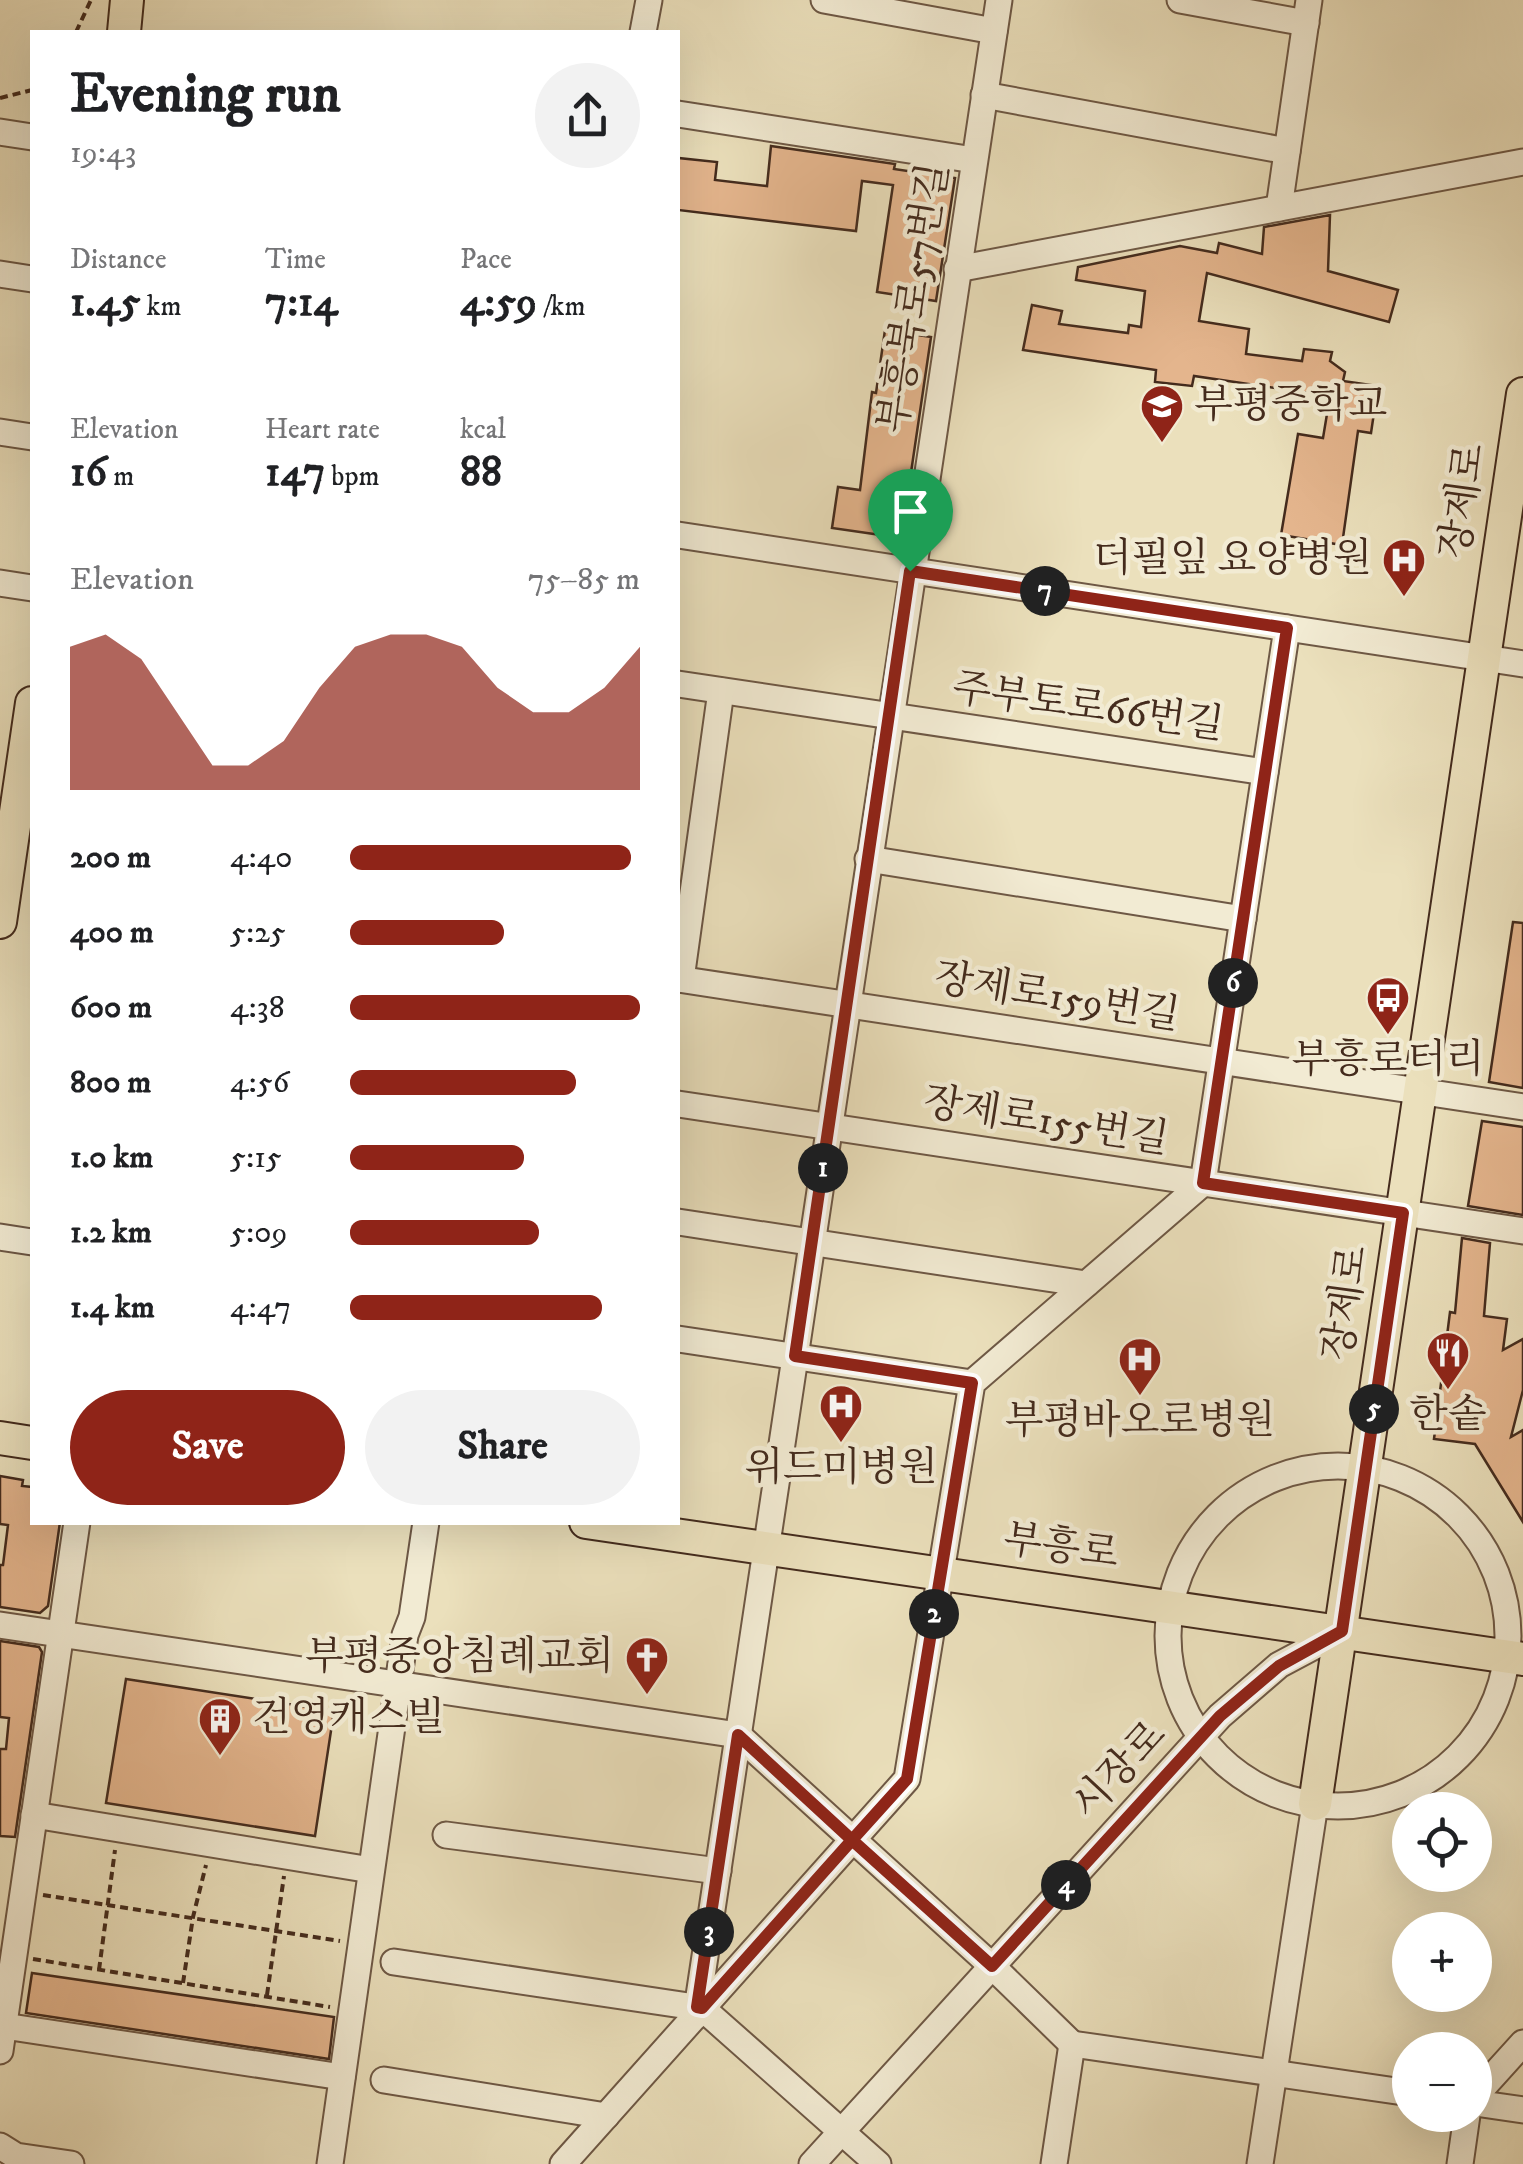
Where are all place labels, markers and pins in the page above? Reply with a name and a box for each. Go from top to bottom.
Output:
place label: 부평중학교 [1194,381,1387,431]
school or university icon: 부평중학교 [1139,383,1185,444]
pin [868,469,953,572]
place label: 더필잎 요양병원 [1093,535,1372,585]
hospital icon: 더필잎 요양병원 [1381,537,1427,598]
pin: 7 [1020,566,1070,616]
pin: 6 [1208,958,1258,1008]
bus stop icon: 부흥로터리 [1365,975,1411,1036]
place label: 부흥로터리 [1291,1036,1485,1086]
pin: 1 [798,1143,848,1193]
restaurant icon: 한솥 [1425,1330,1471,1391]
hospital icon: 부평바오로병원 [1117,1336,1163,1397]
hospital icon: 위드미병원 [818,1383,864,1444]
pin: 5 [1349,1384,1399,1434]
place label: 한솥 [1409,1391,1487,1441]
place label: 부평바오로병원 [1005,1397,1275,1447]
place label: 위드미병원 [744,1444,938,1494]
pin: 2 [909,1589,959,1639]
place label: 부평중앙침례교회 [305,1633,614,1683]
church icon: 부평중앙침례교회 [624,1635,670,1696]
place label: 건영캐스빌 [252,1694,445,1744]
building icon: 건영캐스빌 [197,1696,243,1757]
pin: 4 [1041,1860,1091,1910]
pin: 3 [684,1907,734,1957]

